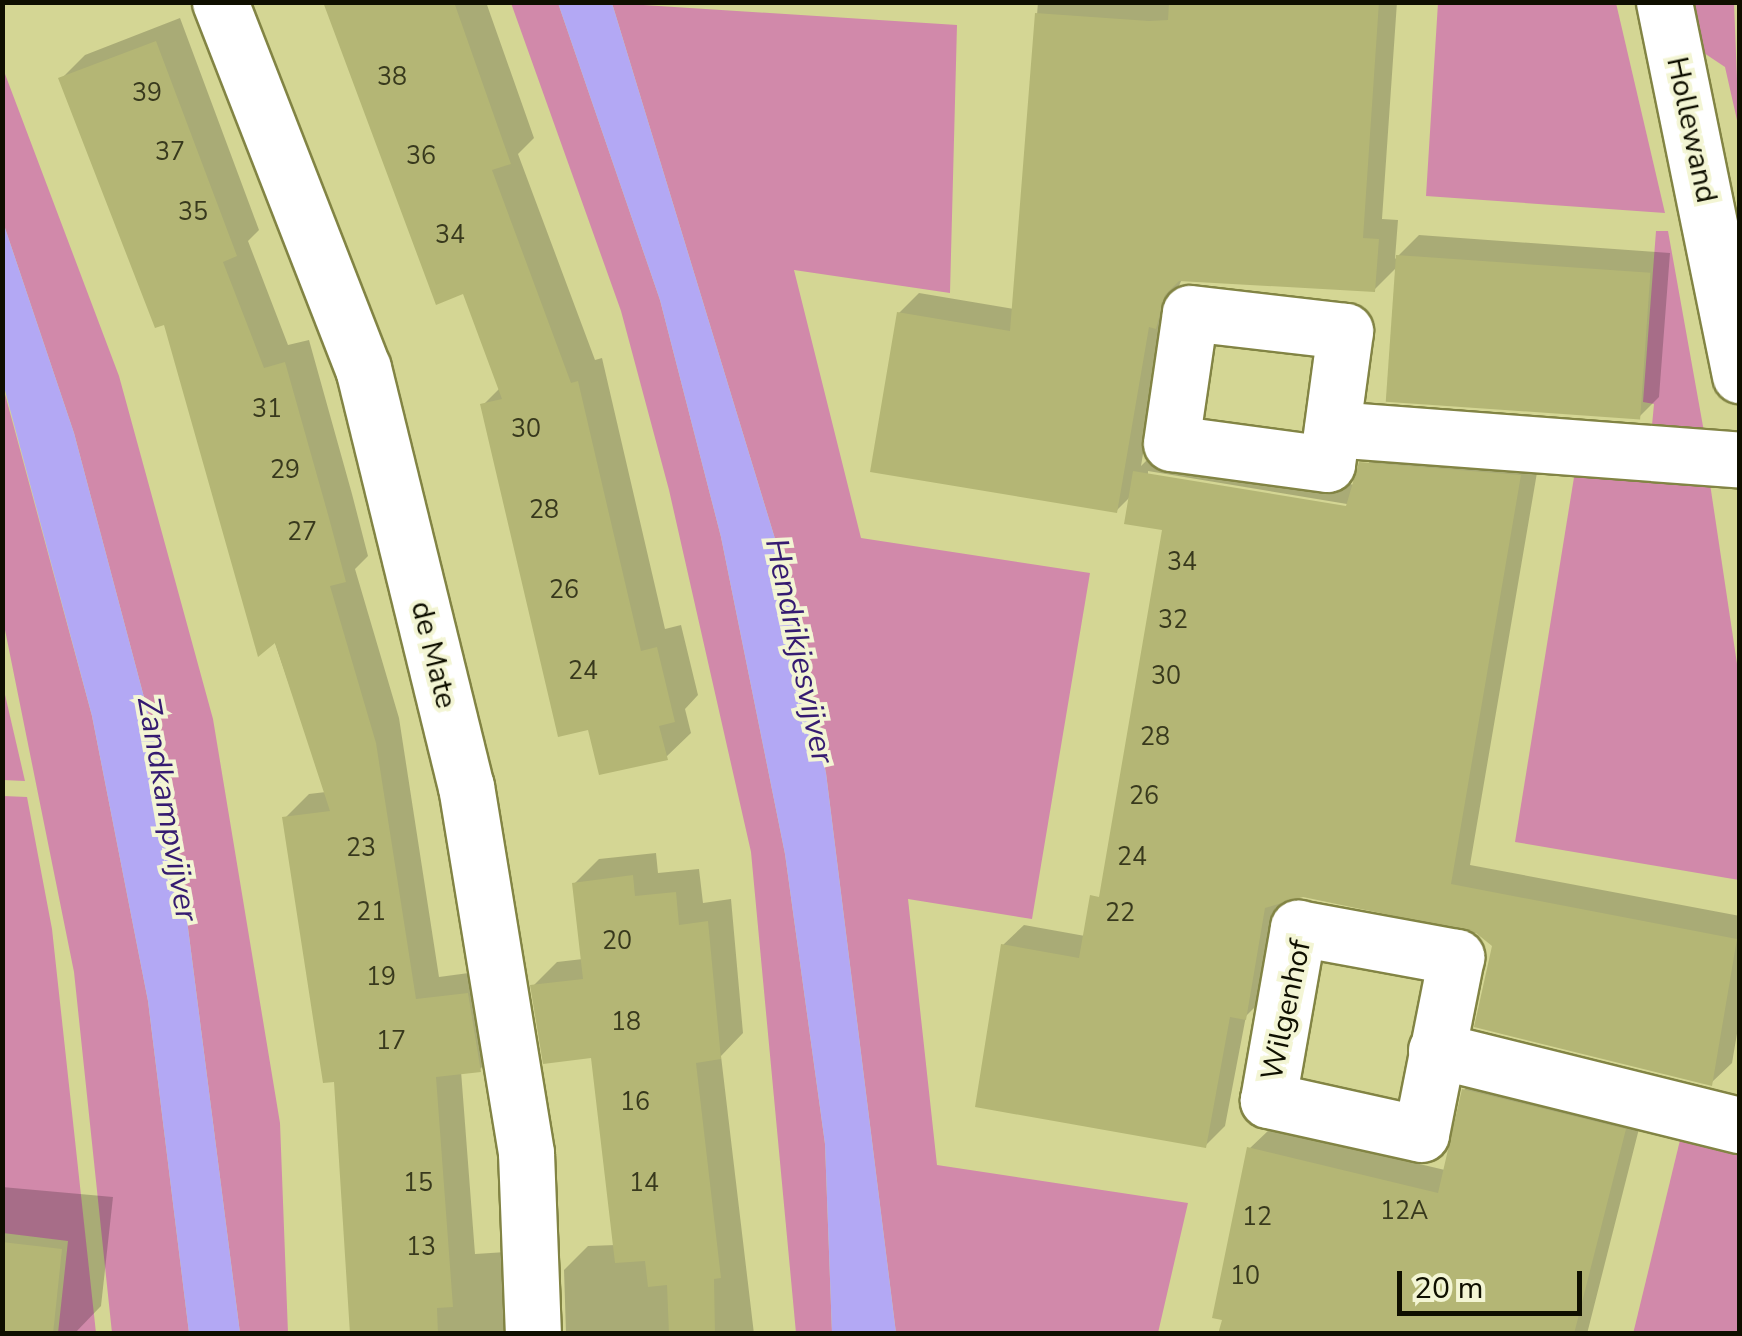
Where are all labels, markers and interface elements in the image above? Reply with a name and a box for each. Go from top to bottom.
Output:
street label: Hollewand [1658,54,1724,206]
house number: 38 [377,62,407,92]
house number: 39 [132,78,162,108]
house number: 37 [155,137,185,167]
house number: 36 [406,141,436,171]
house number: 35 [178,197,208,227]
house number: 34 [435,220,465,250]
house number: 31 [252,394,282,424]
house number: 30 [511,414,541,444]
house number: 29 [270,455,300,485]
house number: 28 [529,495,559,525]
house number: 27 [287,517,317,547]
water label: Hendrikjesvijver [756,535,842,767]
house number: 34 [1167,547,1197,577]
house number: 26 [549,575,579,605]
street label: de Mate [402,598,464,712]
house number: 32 [1158,605,1188,635]
house number: 24 [568,656,598,686]
house number: 30 [1151,661,1181,691]
water label: Zandkampvijver [128,694,206,924]
house number: 28 [1140,722,1170,752]
house number: 26 [1129,781,1159,811]
house number: 23 [346,833,376,863]
house number: 24 [1117,842,1147,872]
house number: 21 [356,897,386,927]
house number: 22 [1105,898,1135,928]
house number: 20 [602,926,632,956]
street label: Wilgenhof [1255,936,1319,1084]
house number: 19 [366,962,396,992]
house number: 18 [611,1007,641,1037]
house number: 17 [376,1026,406,1056]
house number: 16 [620,1087,650,1117]
house number: 15 [403,1168,433,1198]
house number: 14 [629,1168,659,1198]
house number: 12A [1380,1196,1428,1226]
house number: 12 [1242,1202,1272,1232]
house number: 13 [406,1232,436,1262]
scale bar [1402,1251,1587,1313]
house number: 10 [1230,1261,1260,1291]
text: 20 m [1414,1268,1483,1309]

